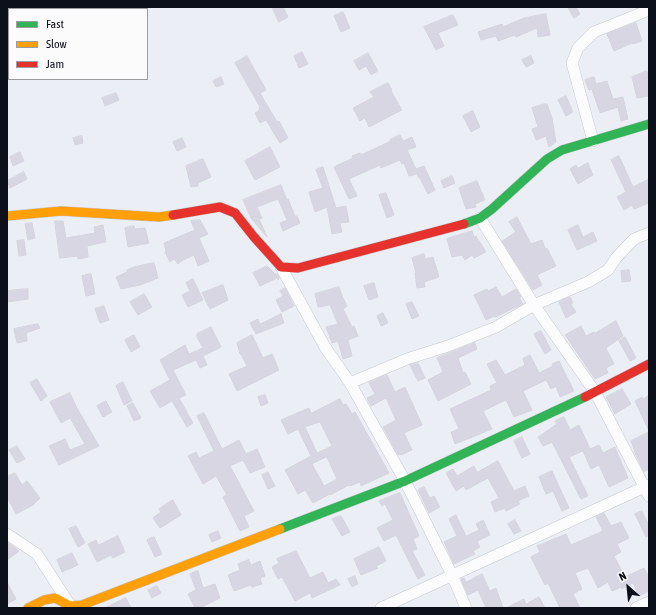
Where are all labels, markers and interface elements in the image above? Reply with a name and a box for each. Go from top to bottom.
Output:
legend [8,8,148,80]
text: Fast [46,17,64,31]
text: Slow [46,37,67,51]
text: Jam [46,57,64,71]
north arrow [608,567,648,607]
text: N [617,569,628,583]

